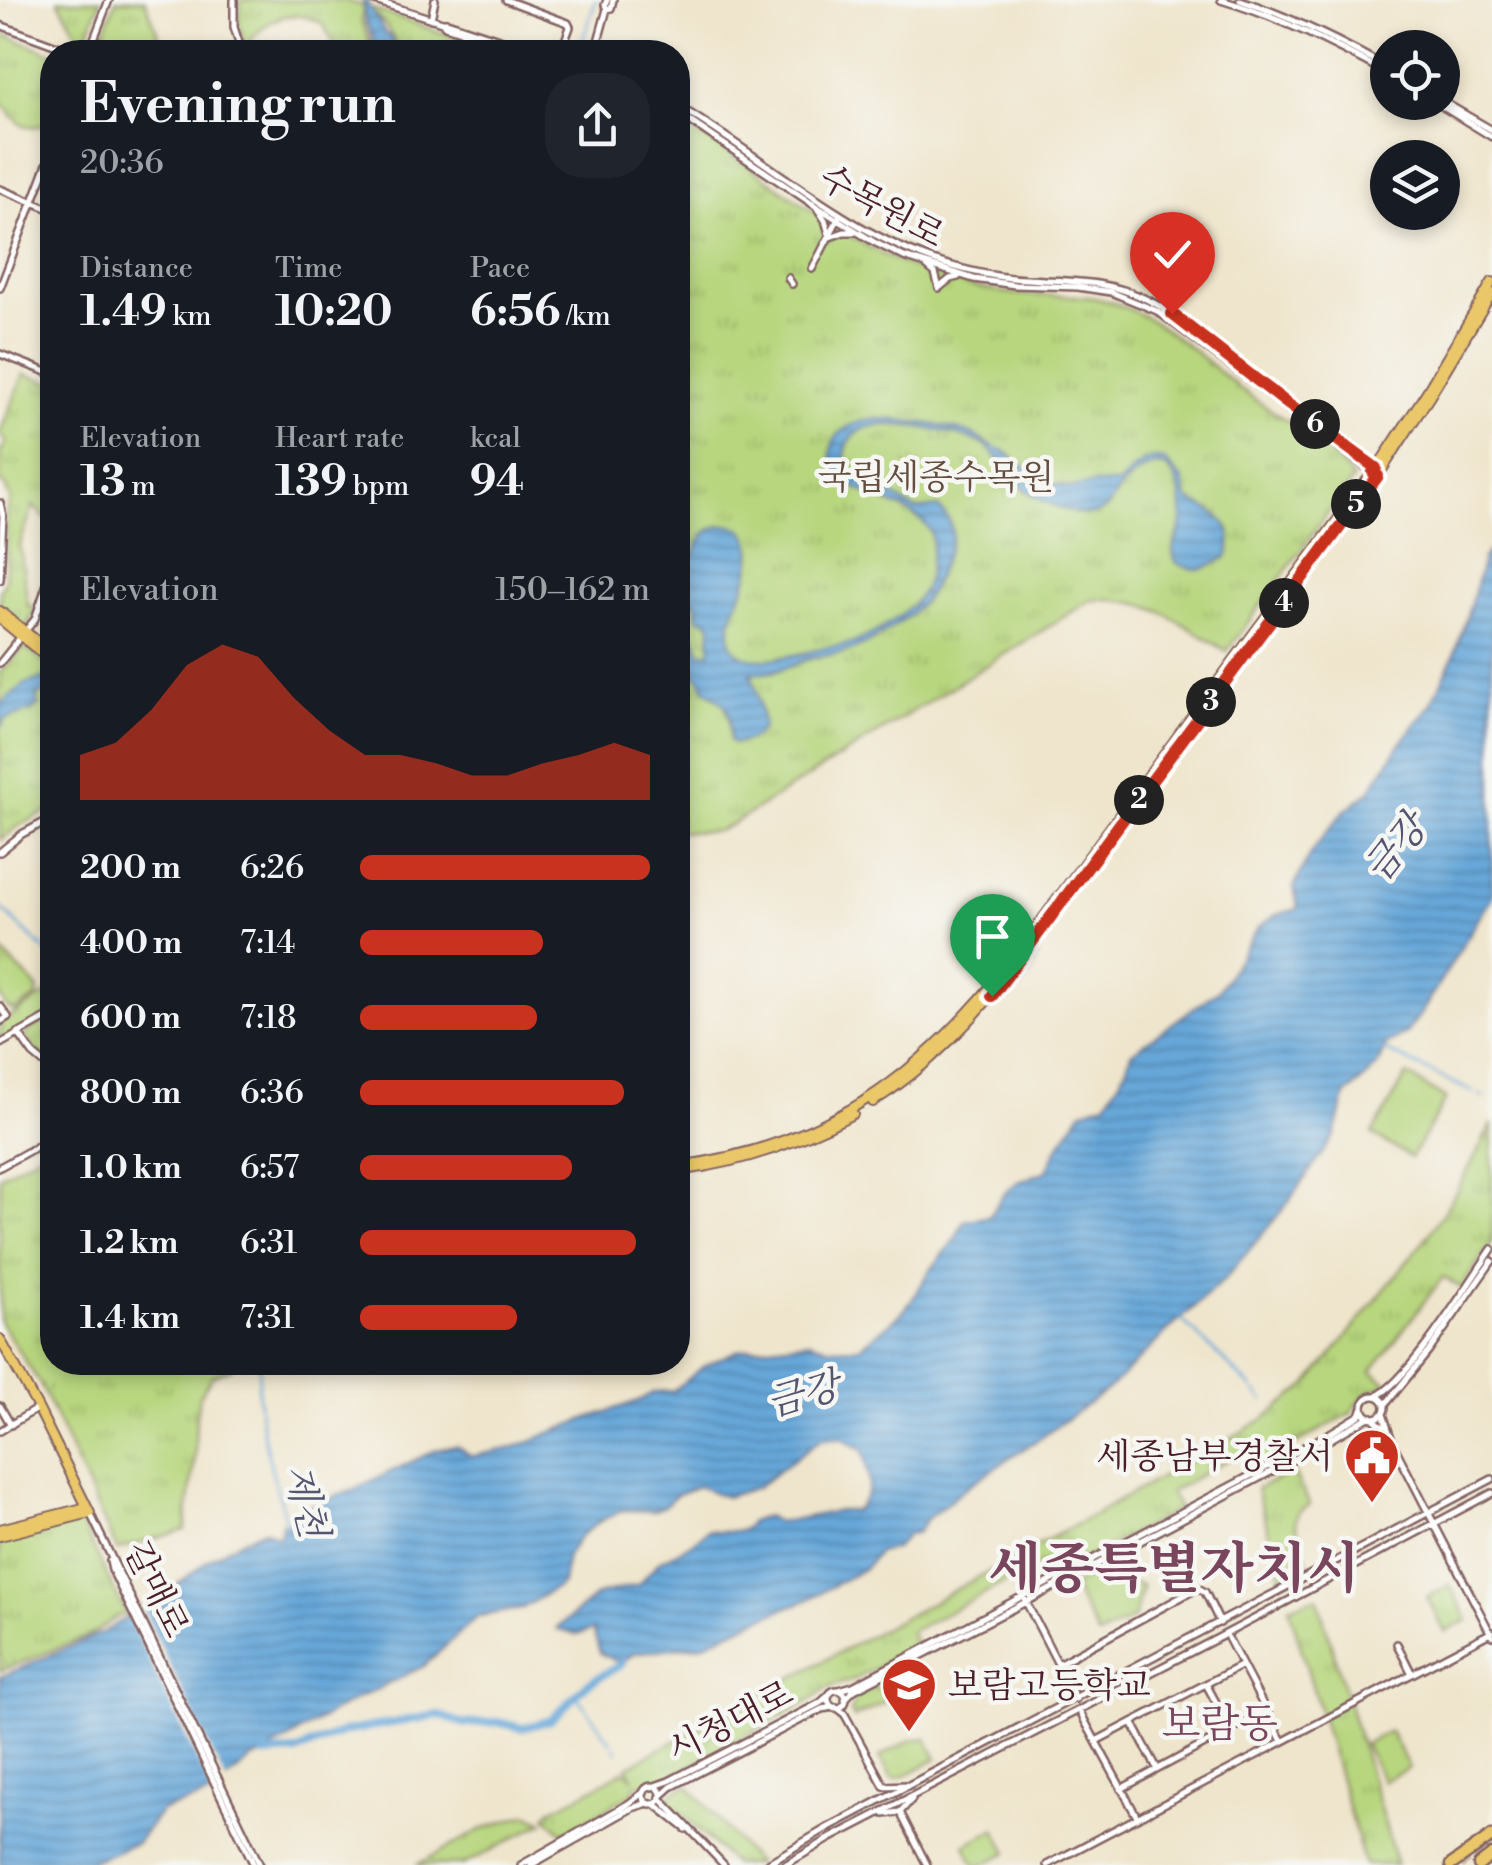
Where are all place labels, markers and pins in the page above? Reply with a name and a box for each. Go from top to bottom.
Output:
pin [1130,212,1215,315]
pin: 6 [1290,399,1340,449]
pin: 5 [1331,479,1381,529]
pin: 4 [1259,578,1309,628]
pin: 3 [1186,677,1236,727]
pin: 2 [1114,775,1164,825]
pin [950,894,1035,997]
public building icon: 세종남부경찰서 [1342,1426,1402,1505]
place label: 세종남부경찰서 [1096,1436,1333,1479]
school or university icon: 보람고등학교 [879,1655,939,1734]
place label: 보람고등학교 [948,1665,1151,1708]

